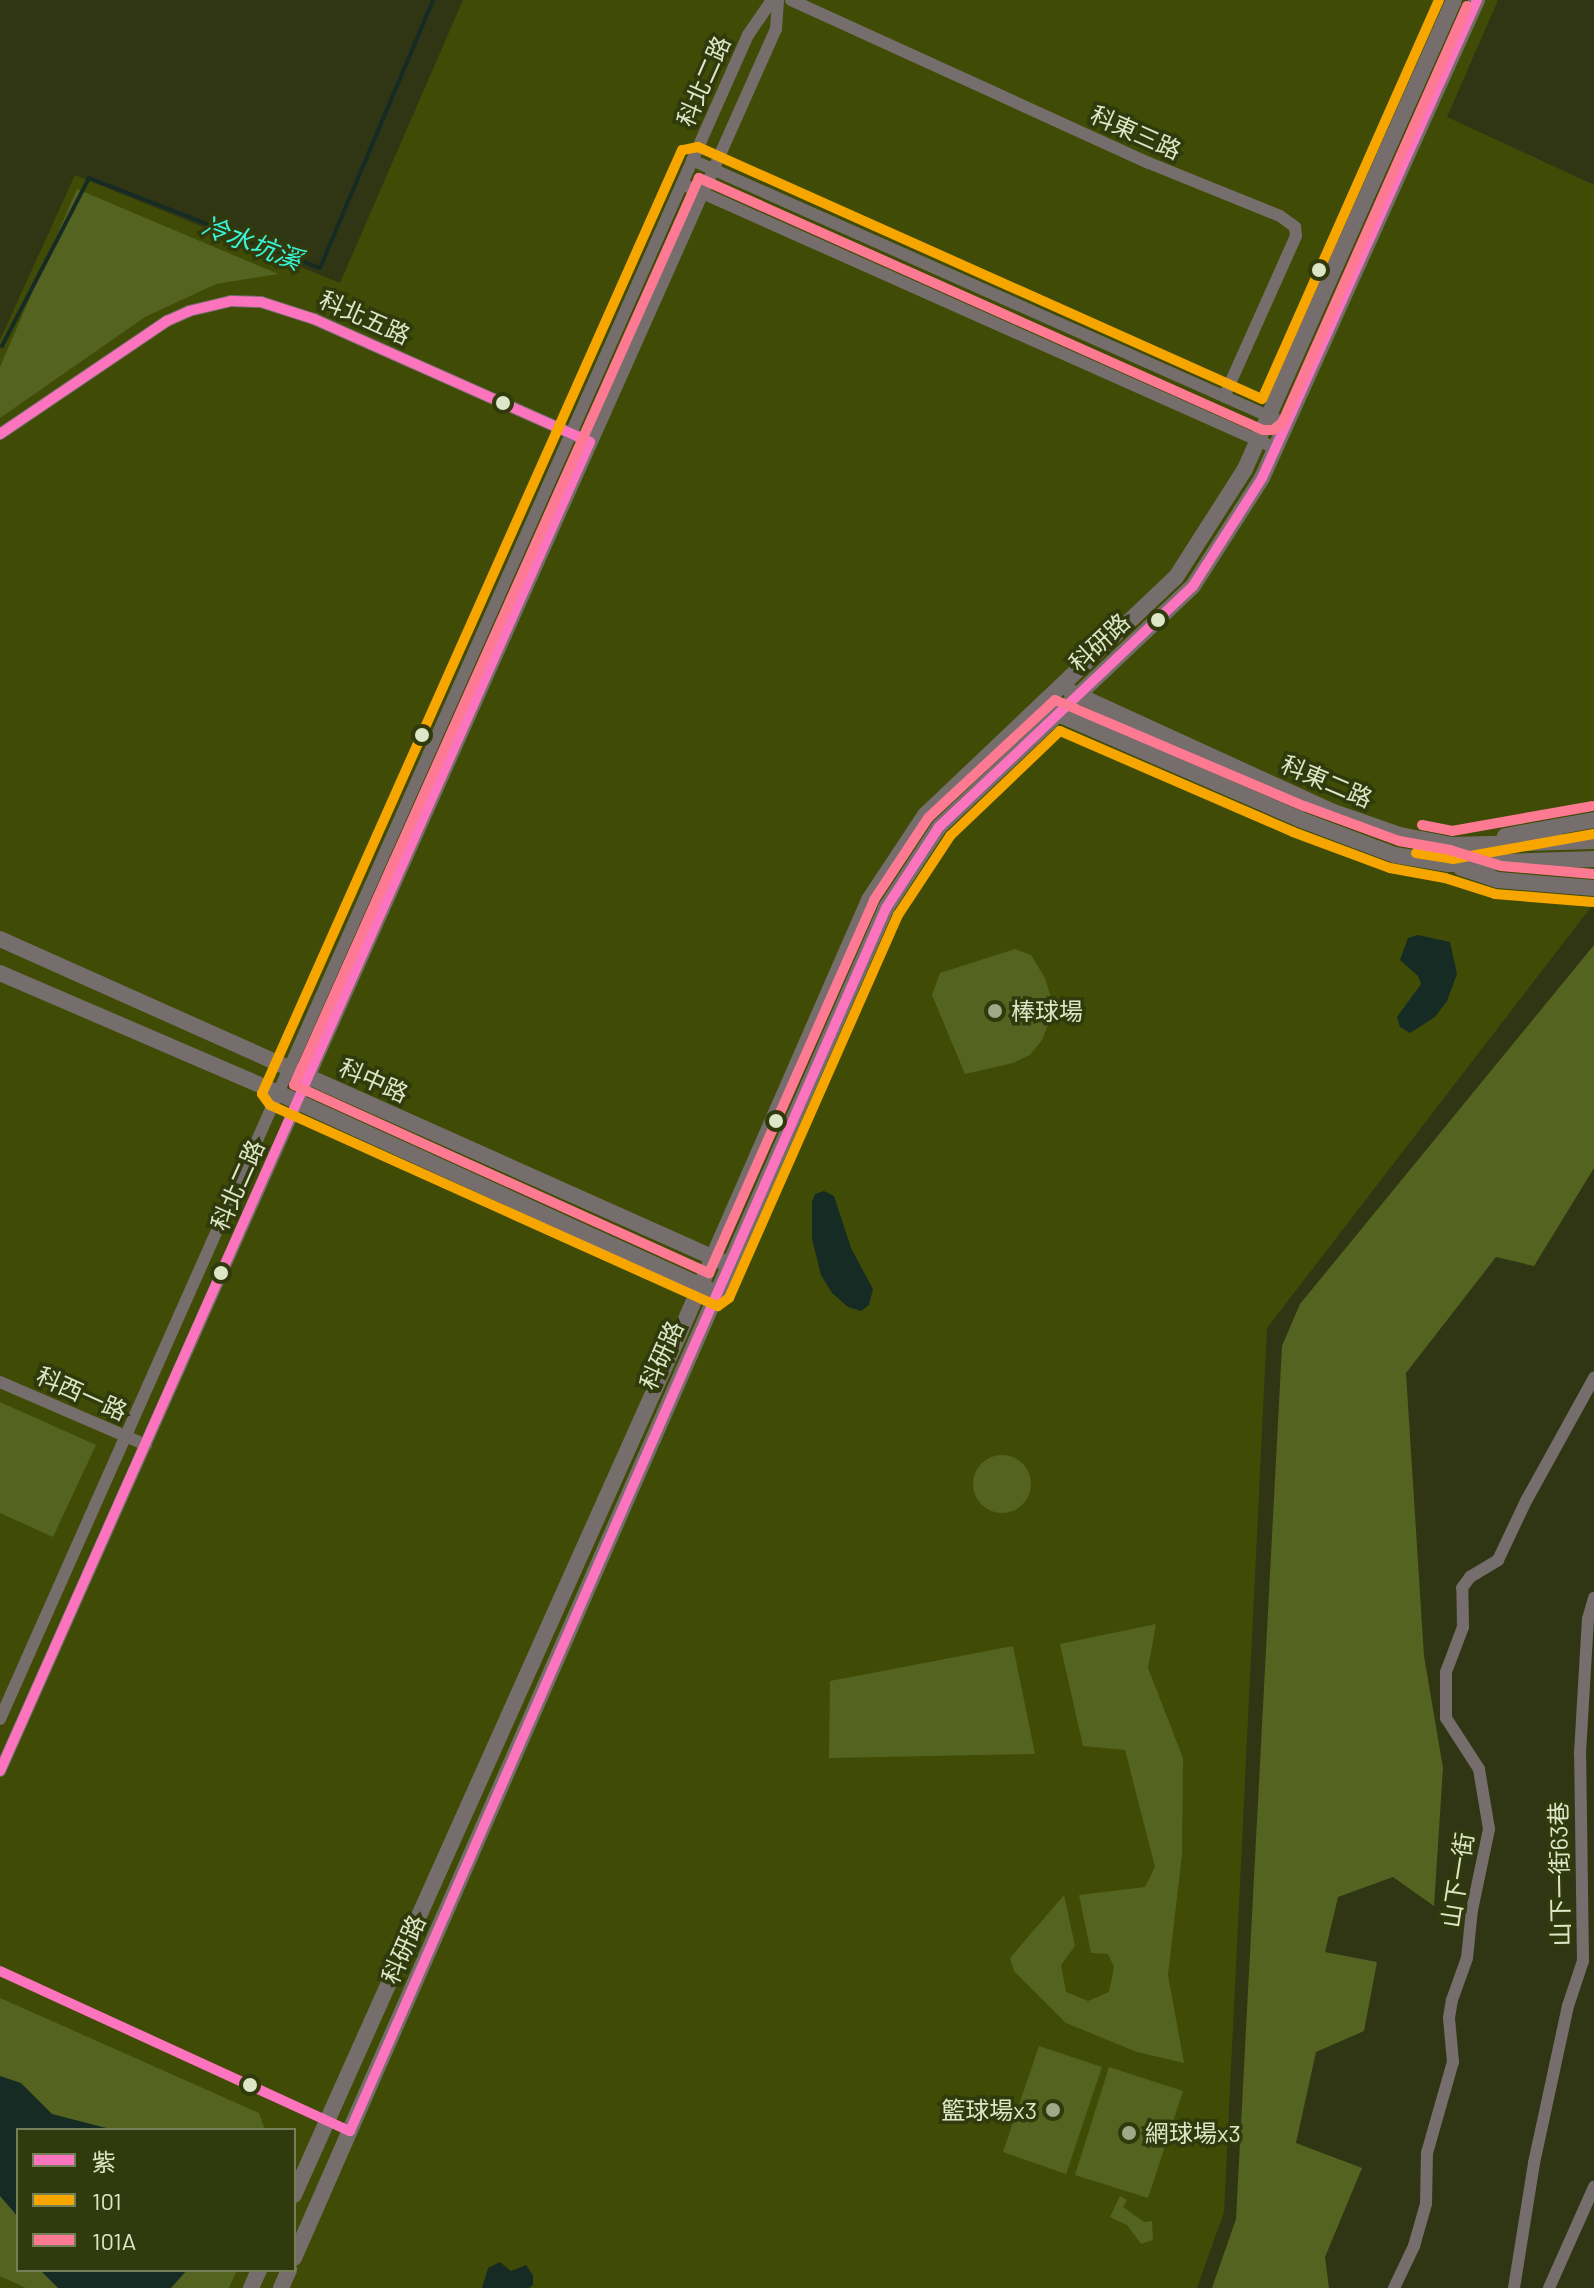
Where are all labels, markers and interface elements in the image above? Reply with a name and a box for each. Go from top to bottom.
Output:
street label: 科北二路 [670,31,736,131]
street label: 科東三路 [1086,99,1186,165]
water label: 冷水坑溪 [198,209,306,275]
unlabelled marker [1311,262,1327,278]
street label: 科北五路 [315,284,415,350]
unlabelled marker [495,395,511,411]
street label: 科研路 [1063,607,1135,677]
unlabelled marker [1150,612,1166,628]
unlabelled marker [414,727,430,743]
street label: 科東二路 [1277,749,1377,813]
place label: 棒球場 [1011,997,1083,1025]
marker: 棒球場 [986,1002,1004,1020]
street label: 科中路 [335,1052,413,1108]
unlabelled marker [768,1113,784,1129]
street label: 科北二路 [204,1135,270,1235]
unlabelled marker [213,1265,229,1281]
street label: 科研路 [633,1316,689,1394]
street label: 科西一路 [32,1360,132,1426]
street label: 山下一街63巷 [1543,1801,1575,1947]
street label: 山下一街 [1435,1830,1479,1930]
street label: 科研路 [375,1910,431,1988]
unlabelled marker [242,2077,258,2093]
place label: 籃球場x3 [941,2096,1037,2124]
marker: 籃球場x3 [1044,2101,1062,2119]
place label: 網球場x3 [1145,2119,1241,2147]
marker: 網球場x3 [1120,2124,1138,2142]
legend [16,2128,296,2272]
text: 紫 [92,2147,116,2176]
text: 101 [92,2186,122,2215]
text: 101A [92,2226,136,2255]

